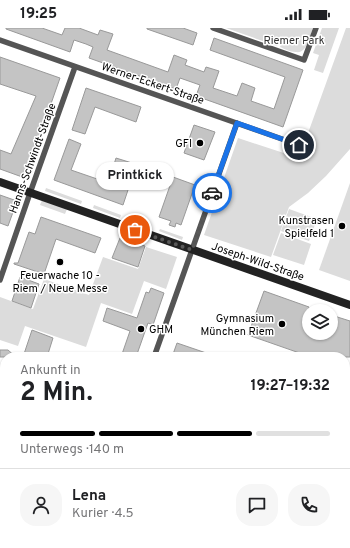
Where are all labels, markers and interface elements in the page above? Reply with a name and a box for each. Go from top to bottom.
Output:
text: 19:25 [20,5,57,24]
park label: Riemer Park [263,34,325,48]
street label: Werner-Eckert-Straße [100,60,206,108]
street label: Hanns-Schwindt-Straße [6,101,59,215]
pin [282,128,316,162]
icon: home [288,134,310,156]
place label: GFI [175,137,192,151]
marker: GFI [195,138,205,148]
callout: Printkick [96,162,174,190]
text: Printkick [108,168,162,184]
courier [192,173,232,213]
icon: car [201,182,223,204]
pin [118,213,152,247]
place label: Kunstrasen Spielfeld 1 [278,214,334,241]
icon: bag [124,219,146,241]
marker: Kunstrasen Spielfeld 1 [337,221,347,231]
street label: Joseph-Wild-Straße [209,240,306,284]
marker: Feuerwache 10 - Riem / Neue Messe [55,257,65,267]
place label: Feuerwache 10 - Riem / Neue Messe [12,269,108,296]
map controls [302,304,338,340]
button: layers [302,304,338,340]
place label: Gymnasium München Riem [200,312,274,339]
marker: Gymnasium München Riem [277,319,287,329]
place label: GHM [149,323,173,337]
marker: GHM [136,324,146,334]
text: Ankunft in [20,363,81,379]
text: 2 Min. [20,377,93,410]
text: 19:27–19:32 [251,377,330,396]
text: Unterwegs · 140 m [20,442,124,458]
button: person [20,484,62,526]
button: chat [236,484,278,526]
button: phone [288,484,330,526]
text: Lena [72,487,106,506]
text: Kurier · 4.5 [72,506,134,522]

